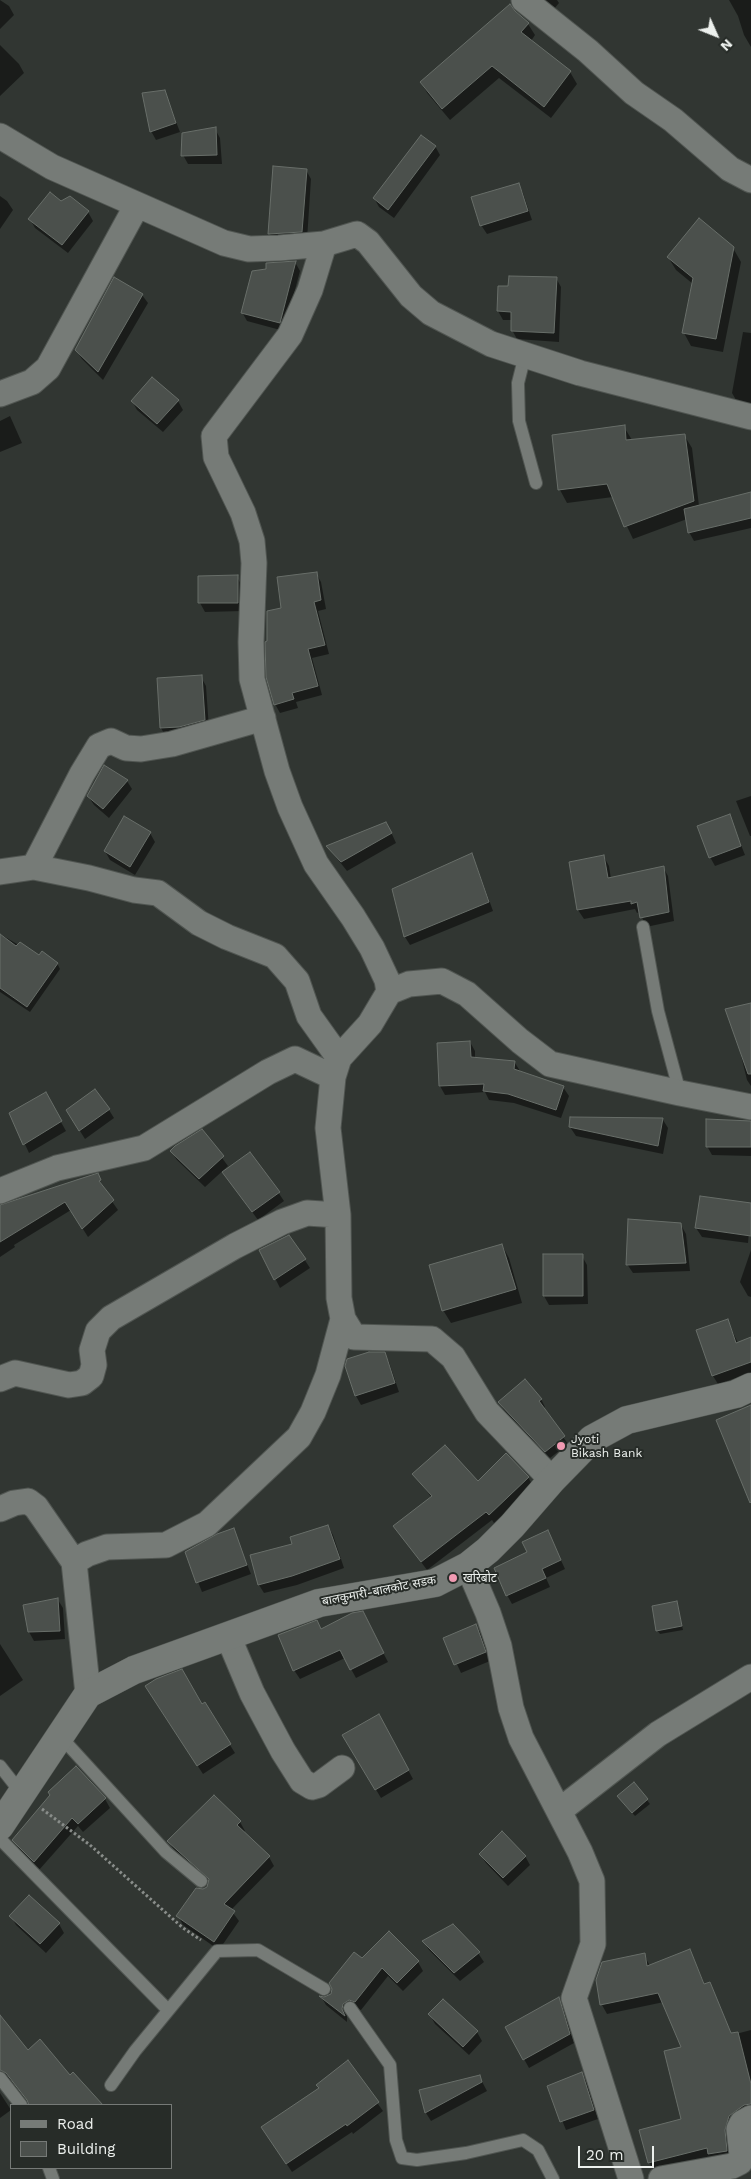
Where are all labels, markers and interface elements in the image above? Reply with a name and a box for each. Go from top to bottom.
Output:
north arrow [691,10,741,60]
text: N [717,36,736,55]
place label: Jyoti Bikash Bank [571,1432,642,1460]
marker: Jyoti Bikash Bank [555,1440,567,1452]
place label: खरिबोट [463,1571,497,1585]
marker: खरिबोट [447,1572,459,1584]
street label: बालकुमारी-बालकोट सडक [321,1573,437,1609]
legend [10,2104,172,2169]
text: Road [57,2115,94,2133]
scale bar [581,2136,657,2168]
text: Building [57,2140,115,2158]
text: 20 m [586,2146,624,2164]

